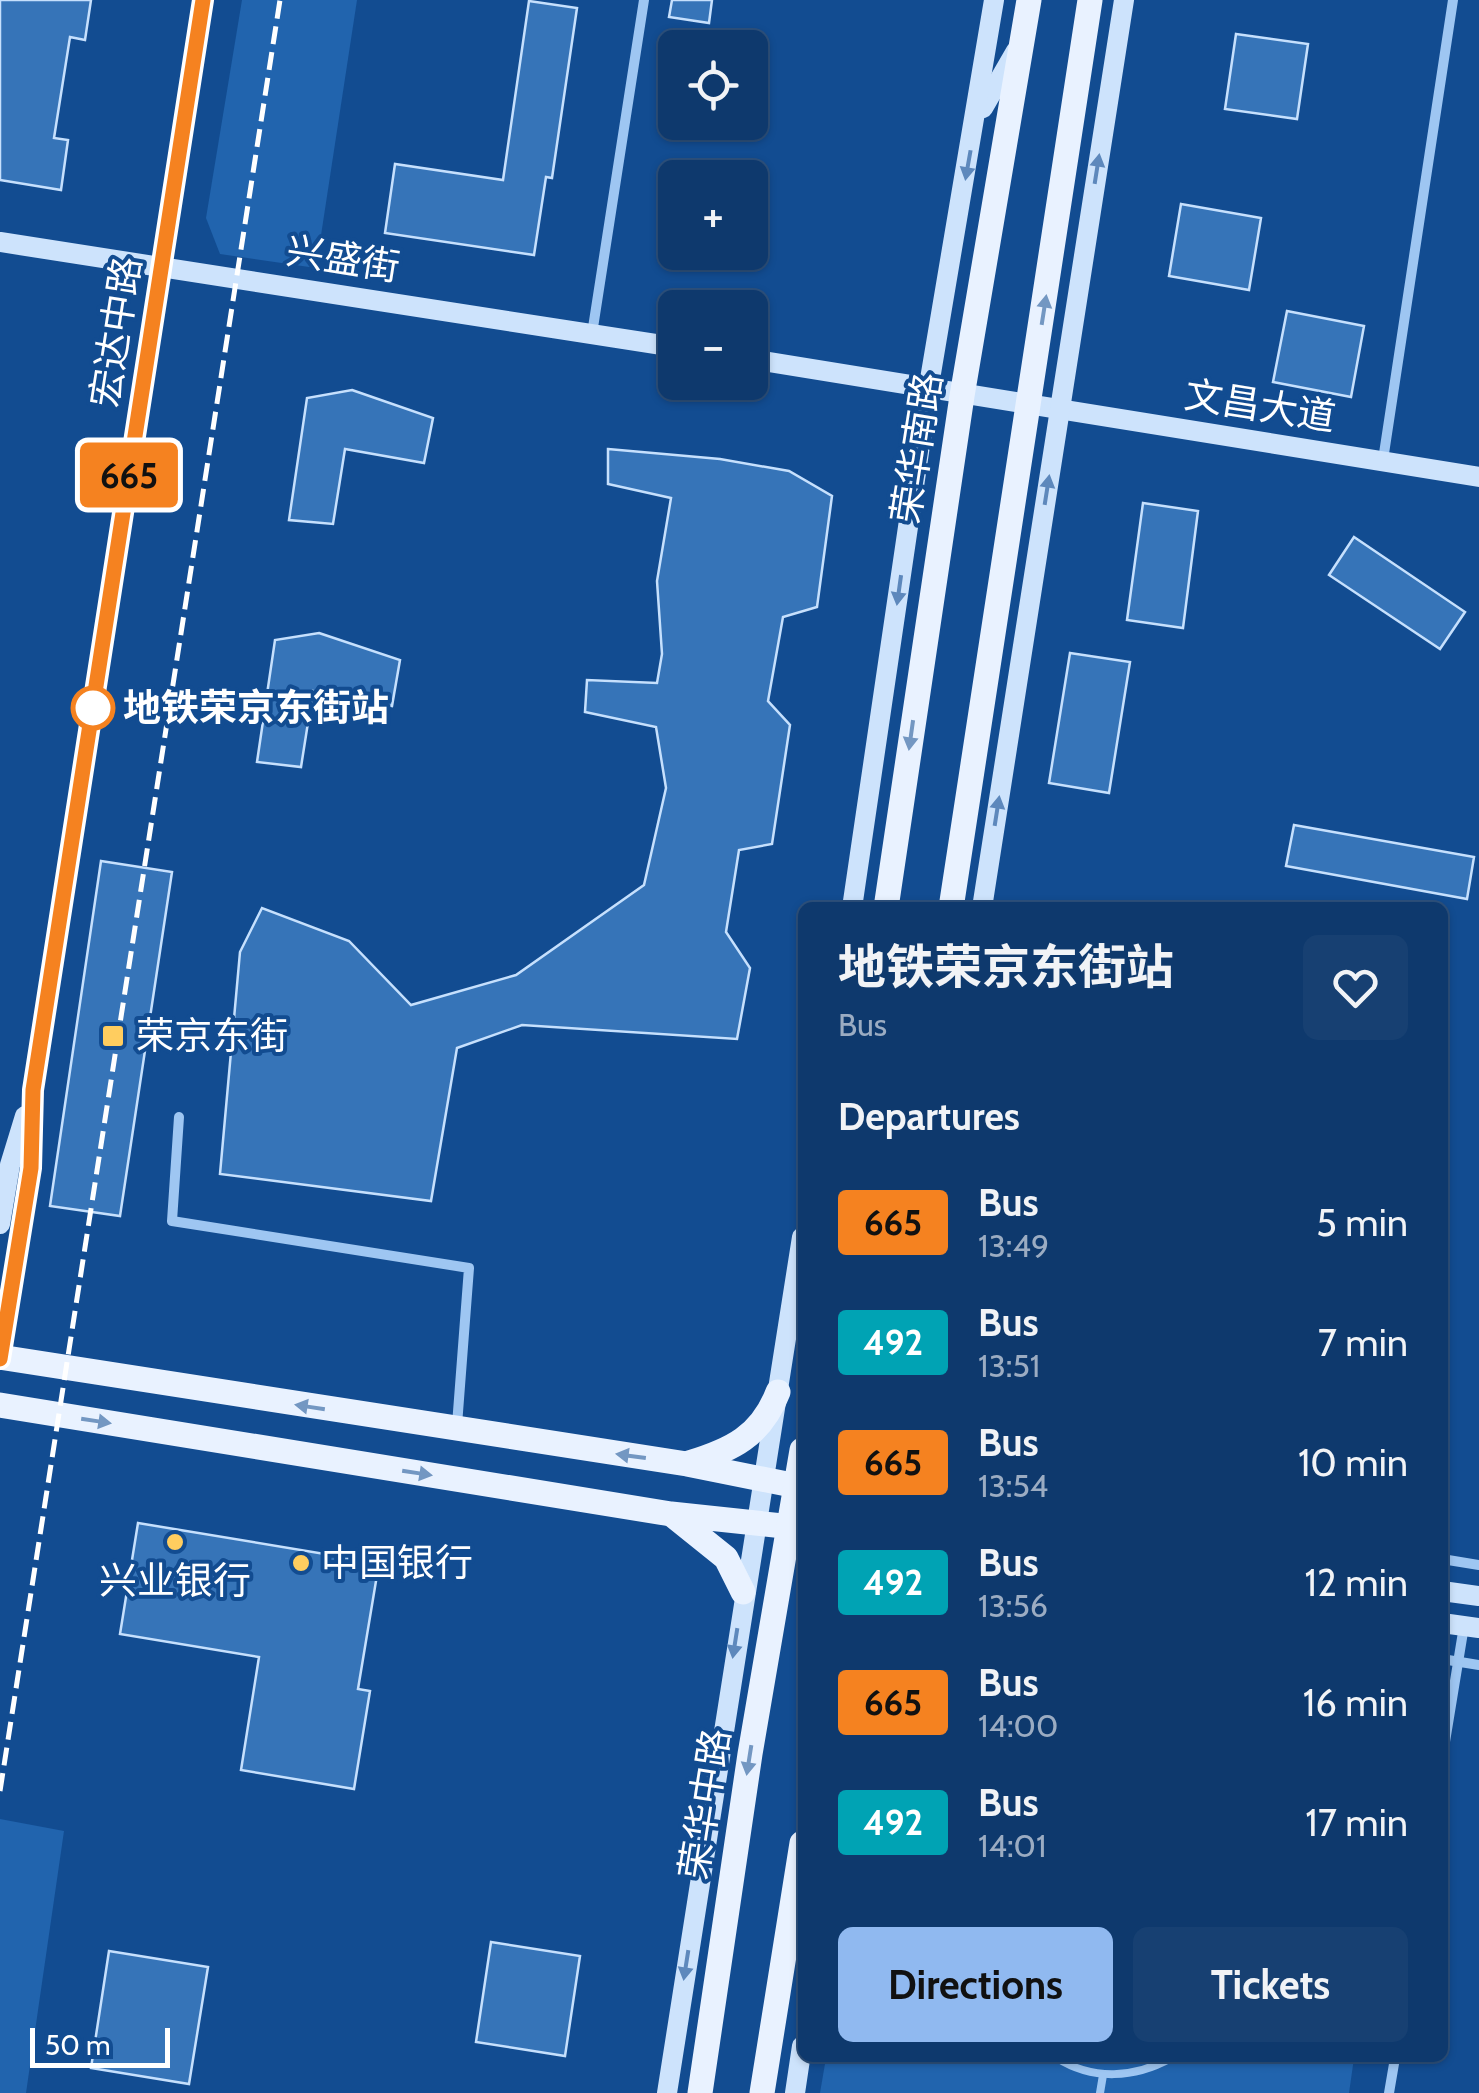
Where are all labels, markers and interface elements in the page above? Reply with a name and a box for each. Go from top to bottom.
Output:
map controls [658,30,768,400]
button: locate [658,30,768,140]
one-way arrow [960,150,975,182]
one-way arrow [1090,153,1105,184]
button: + [658,160,768,270]
street label: 兴盛街 [283,226,403,291]
street label: 宏达中路 [80,253,151,411]
button: − [658,290,768,400]
one-way arrow [1036,294,1052,326]
street label: 荣华南路 [881,369,952,527]
street label: 文昌大道 [1181,370,1339,441]
line badge: 665 [72,442,186,508]
text: 665 [100,454,158,497]
one-way arrow [1039,474,1055,505]
one-way arrow [890,574,906,606]
place label: 地铁荣京东街站 [123,684,389,731]
marker: 地铁荣京东街站 [72,687,114,729]
one-way arrow [903,720,919,752]
one-way arrow [990,795,1005,826]
button: heart [1303,935,1408,1040]
text: 地铁荣京东街站 [838,938,1174,996]
text: Bus [838,1005,887,1044]
place label: 荣京东街 [136,1012,288,1059]
marker: 荣京东街 [100,1023,126,1049]
text: Departures [838,1093,1020,1140]
text: Bus [978,1179,1039,1226]
text: 5 min [1316,1199,1408,1246]
text: 665 [864,1201,922,1244]
text: 13:49 [978,1226,1049,1265]
text: Bus [978,1299,1039,1346]
text: 7 min [1318,1319,1408,1366]
text: 492 [863,1321,923,1364]
text: 13:51 [978,1346,1040,1385]
one-way arrow [294,1399,325,1414]
one-way arrow [81,1414,113,1429]
text: Bus [978,1419,1039,1466]
text: 10 min [1298,1439,1408,1486]
text: 665 [864,1441,922,1484]
one-way arrow [615,1447,646,1463]
one-way arrow [402,1466,433,1481]
text: 13:54 [978,1466,1048,1505]
marker: 兴业银行 [164,1531,186,1553]
place label: 中国银行 [321,1539,473,1586]
text: Bus [978,1539,1039,1586]
marker: 中国银行 [290,1552,312,1574]
place label: 兴业银行 [99,1557,251,1604]
text: 12 min [1305,1559,1408,1606]
text: 492 [863,1561,923,1604]
text: 13:56 [978,1586,1048,1625]
one-way arrow [727,1628,742,1660]
text: Bus [978,1659,1039,1706]
text: 16 min [1303,1679,1408,1726]
text: 665 [864,1681,922,1724]
text: 14:00 [978,1706,1058,1745]
street label: 荣华中路 [669,1725,740,1883]
one-way arrow [740,1745,756,1777]
text: Bus [978,1779,1039,1826]
text: 17 min [1305,1799,1408,1846]
text: 492 [863,1801,923,1844]
text: 14:01 [978,1826,1046,1865]
button: Directions [838,1927,1113,2042]
button: Tickets [1133,1927,1408,2042]
one-way arrow [678,1949,694,1981]
scale bar [30,2023,170,2068]
text: 50 m [45,2028,111,2062]

